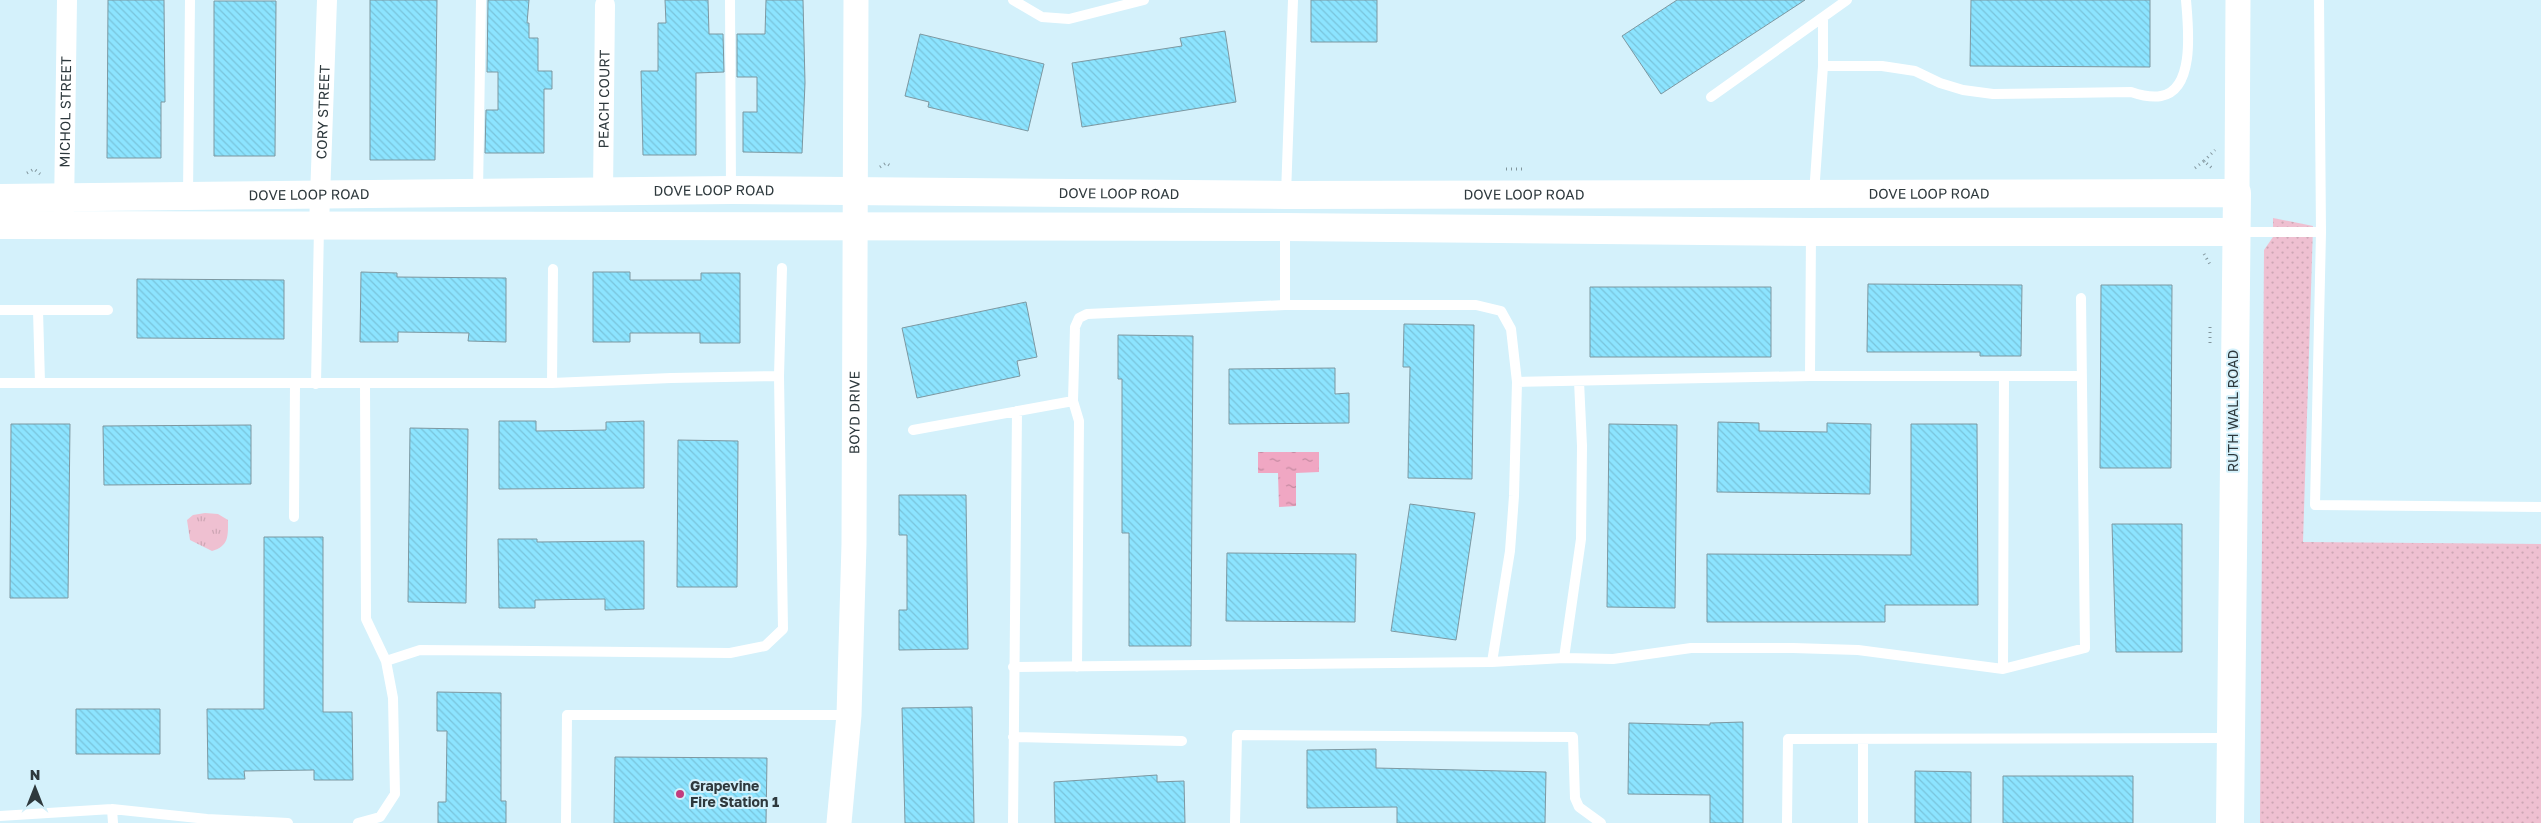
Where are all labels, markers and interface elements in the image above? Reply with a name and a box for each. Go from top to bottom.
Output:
street label: PEACH COURT [594,49,613,148]
street label: MICHOL STREET [56,56,74,168]
street label: CORY STREET [312,64,333,160]
street label: DOVE LOOP ROAD [653,181,775,199]
street label: DOVE LOOP ROAD [1058,184,1180,202]
street label: DOVE LOOP ROAD [248,185,370,203]
street label: DOVE LOOP ROAD [1463,185,1584,203]
street label: DOVE LOOP ROAD [1868,185,1989,202]
street label: RUTH WALL ROAD [2224,350,2241,472]
street label: BOYD DRIVE [845,371,863,454]
north arrow [10,763,60,813]
text: N [30,766,40,783]
place label: Grapevine Fire Station 1 [690,777,779,810]
marker: Grapevine Fire Station 1 [674,788,686,800]

